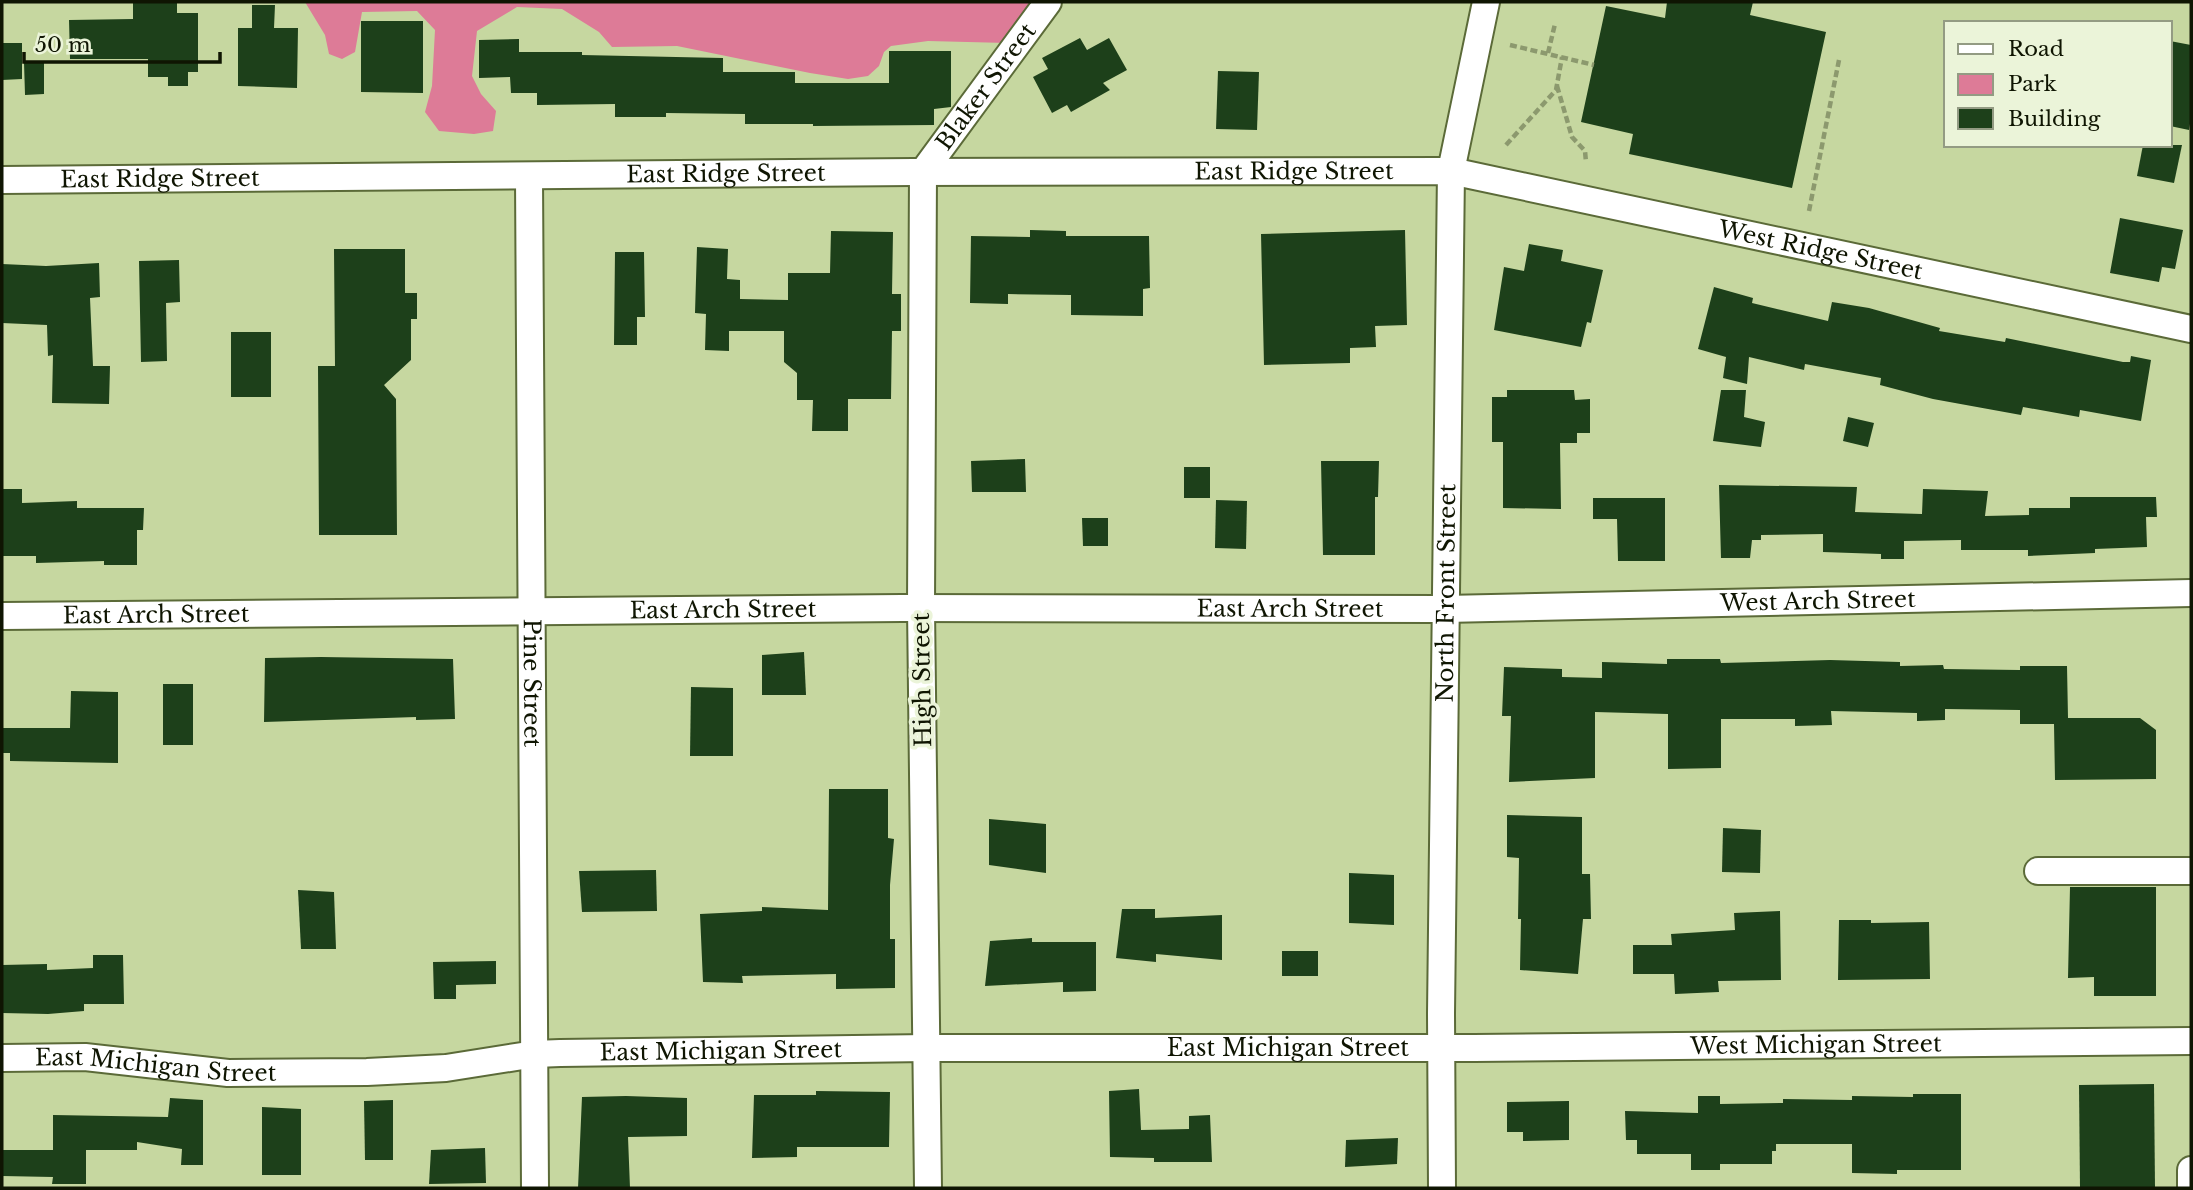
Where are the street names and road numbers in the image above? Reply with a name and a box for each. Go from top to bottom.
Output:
street label: Blaker Street [930,17,1042,156]
street label: East Ridge Street [1194,157,1394,185]
street label: East Ridge Street [626,159,826,189]
street label: East Ridge Street [60,164,260,193]
street label: West Ridge Street [1715,214,1926,285]
street label: North Front Street [1431,483,1461,702]
street label: West Arch Street [1719,585,1916,617]
street label: East Arch Street [629,595,817,624]
street label: East Arch Street [1197,595,1384,623]
street label: East Arch Street [62,600,250,629]
street label: High Street [907,612,937,747]
street label: Pine Street [518,619,546,748]
street label: West Michigan Street [1689,1029,1942,1060]
street label: East Michigan Street [1167,1034,1409,1062]
street label: East Michigan Street [600,1035,843,1066]
street label: East Michigan Street [35,1043,277,1087]

